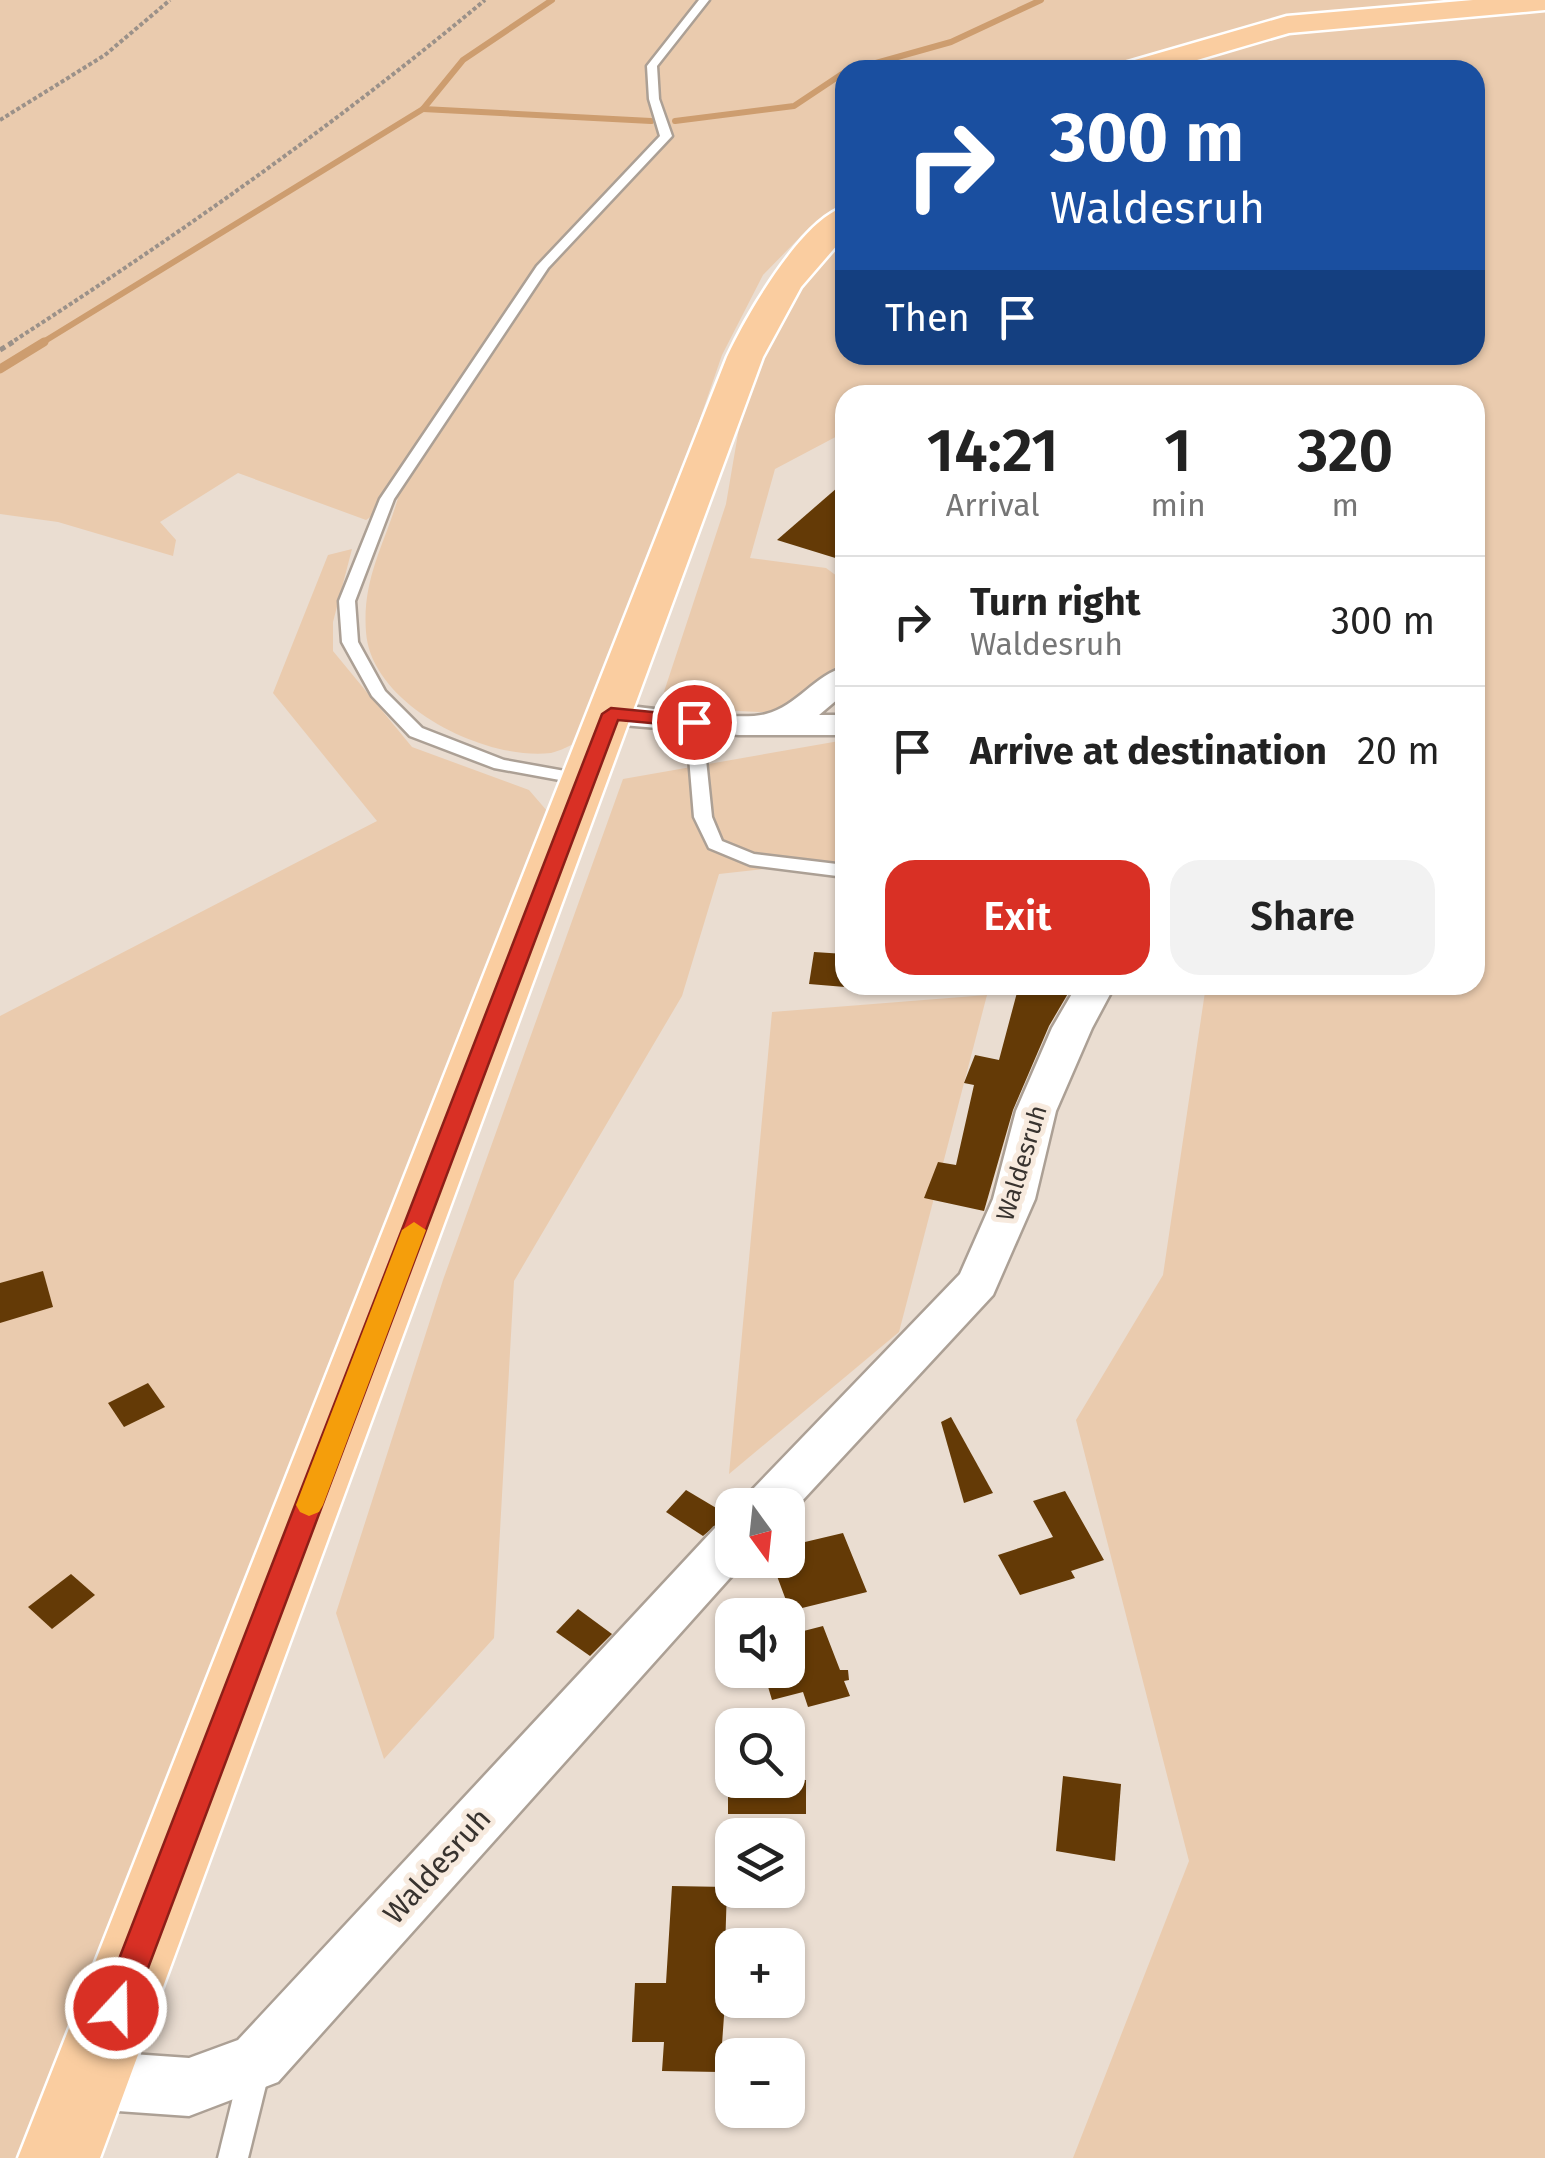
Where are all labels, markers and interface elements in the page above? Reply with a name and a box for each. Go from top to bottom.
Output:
text: 300 m [1050,96,1244,180]
icon: right [885,100,1015,230]
text: Waldesruh [1050,181,1265,235]
icon: arrive [990,290,1045,345]
text: Then [885,295,970,341]
text: 14:21 [927,415,1059,487]
text: 1 [1164,415,1192,487]
text: 320 [1297,415,1393,487]
text: Arrival [946,486,1040,524]
text: min [1150,486,1206,524]
text: m [1332,486,1359,524]
text: Turn right [970,579,1140,625]
icon: right [885,594,940,649]
text: 300 m [1331,598,1435,644]
text: Waldesruh [970,625,1123,663]
pin [652,680,737,765]
icon: arrive [667,695,722,750]
icon: arrive [885,724,940,779]
text: Arrive at destination [970,728,1327,774]
text: 20 m [1357,728,1440,774]
button: Exit [885,860,1150,975]
button: Share [1170,860,1435,975]
street label: Waldesruh [990,1101,1054,1225]
north arrow [715,1488,805,1578]
map controls [715,1488,805,2128]
button: sound [715,1598,805,1688]
button: search [715,1708,805,1798]
street label: Waldesruh [376,1801,498,1931]
button: layers [715,1818,805,1908]
button: + [715,1928,805,2018]
position arrow [64,1956,168,2060]
button: − [715,2038,805,2128]

